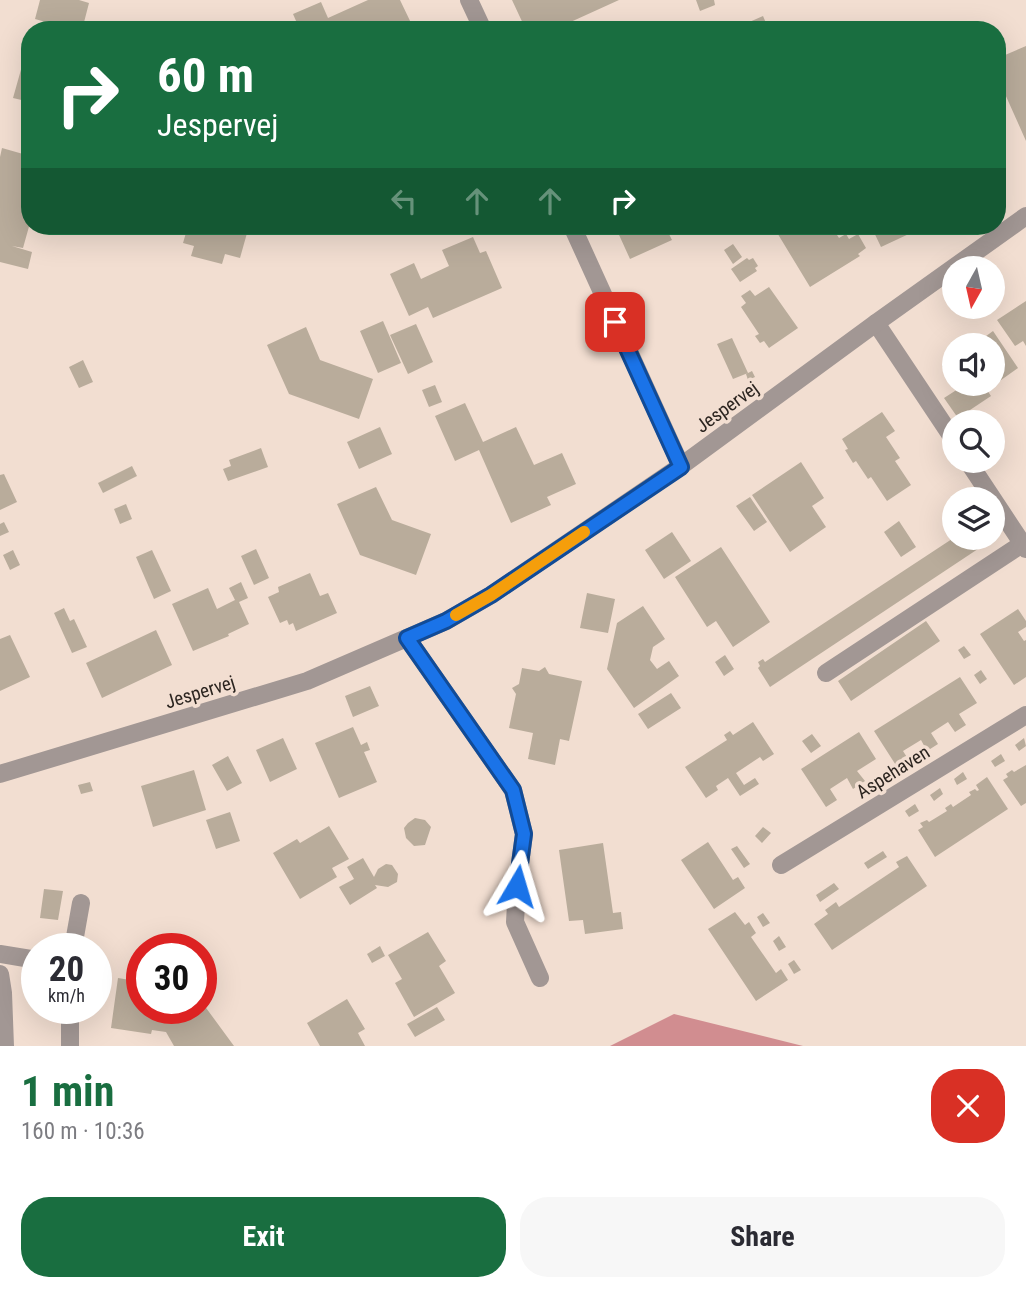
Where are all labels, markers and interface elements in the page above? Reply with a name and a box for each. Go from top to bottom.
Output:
text: 60 m [157,47,254,104]
icon: right [42,49,133,140]
text: Jespervej [157,106,279,144]
icon: left [385,182,423,220]
icon: ahead [458,182,496,220]
icon: ahead [531,182,569,220]
icon: right [604,182,642,220]
north arrow [942,256,1004,318]
map controls [942,256,1005,550]
pin [585,292,645,352]
icon: arrive [596,303,634,341]
button: sound [942,333,1005,396]
street label: Jespervej [691,376,763,438]
button: search [942,410,1005,473]
button: layers [942,487,1005,550]
street label: Jespervej [162,670,238,714]
street label: Aspehaven [852,740,934,804]
position arrow [480,849,554,923]
speed limit sign: 30 [126,933,217,1024]
text: 20 [49,949,84,990]
text: km/h [48,985,85,1006]
text: 1 min [21,1067,114,1116]
button: close [931,1069,1005,1143]
text: 160 m · 10:36 [21,1118,145,1145]
button: Exit [21,1197,506,1277]
button: Share [520,1197,1005,1277]

